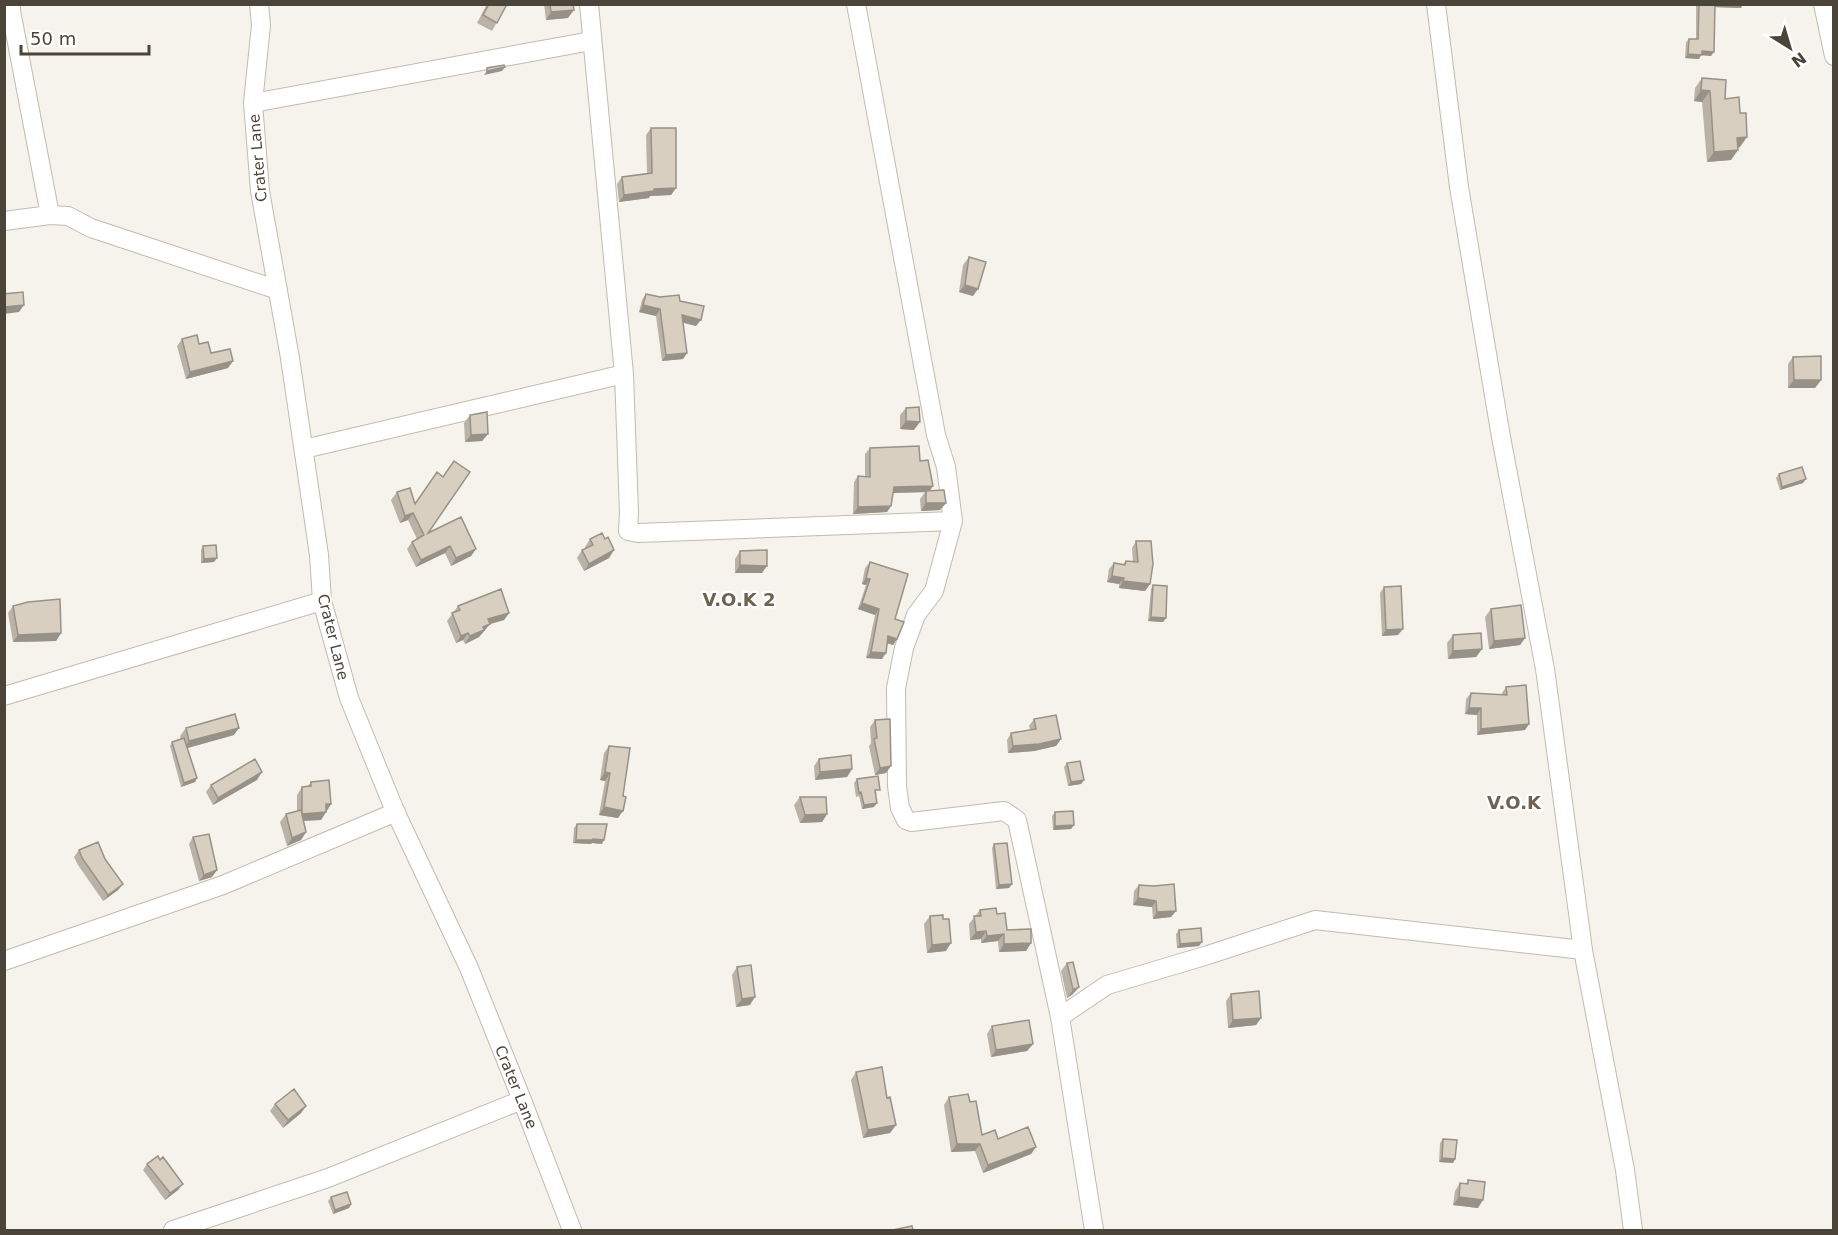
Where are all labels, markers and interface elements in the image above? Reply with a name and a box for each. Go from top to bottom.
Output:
scale bar [21,18,148,56]
north arrow [1760,18,1820,78]
text: 50 m [30,28,76,49]
text: N [1788,48,1810,71]
street label: Crater Lane [245,113,271,203]
district label: V.O.K 2 [703,589,775,610]
street label: Crater Lane [314,592,352,682]
district label: V.O.K [1487,792,1542,813]
street label: Crater Lane [491,1043,541,1131]

